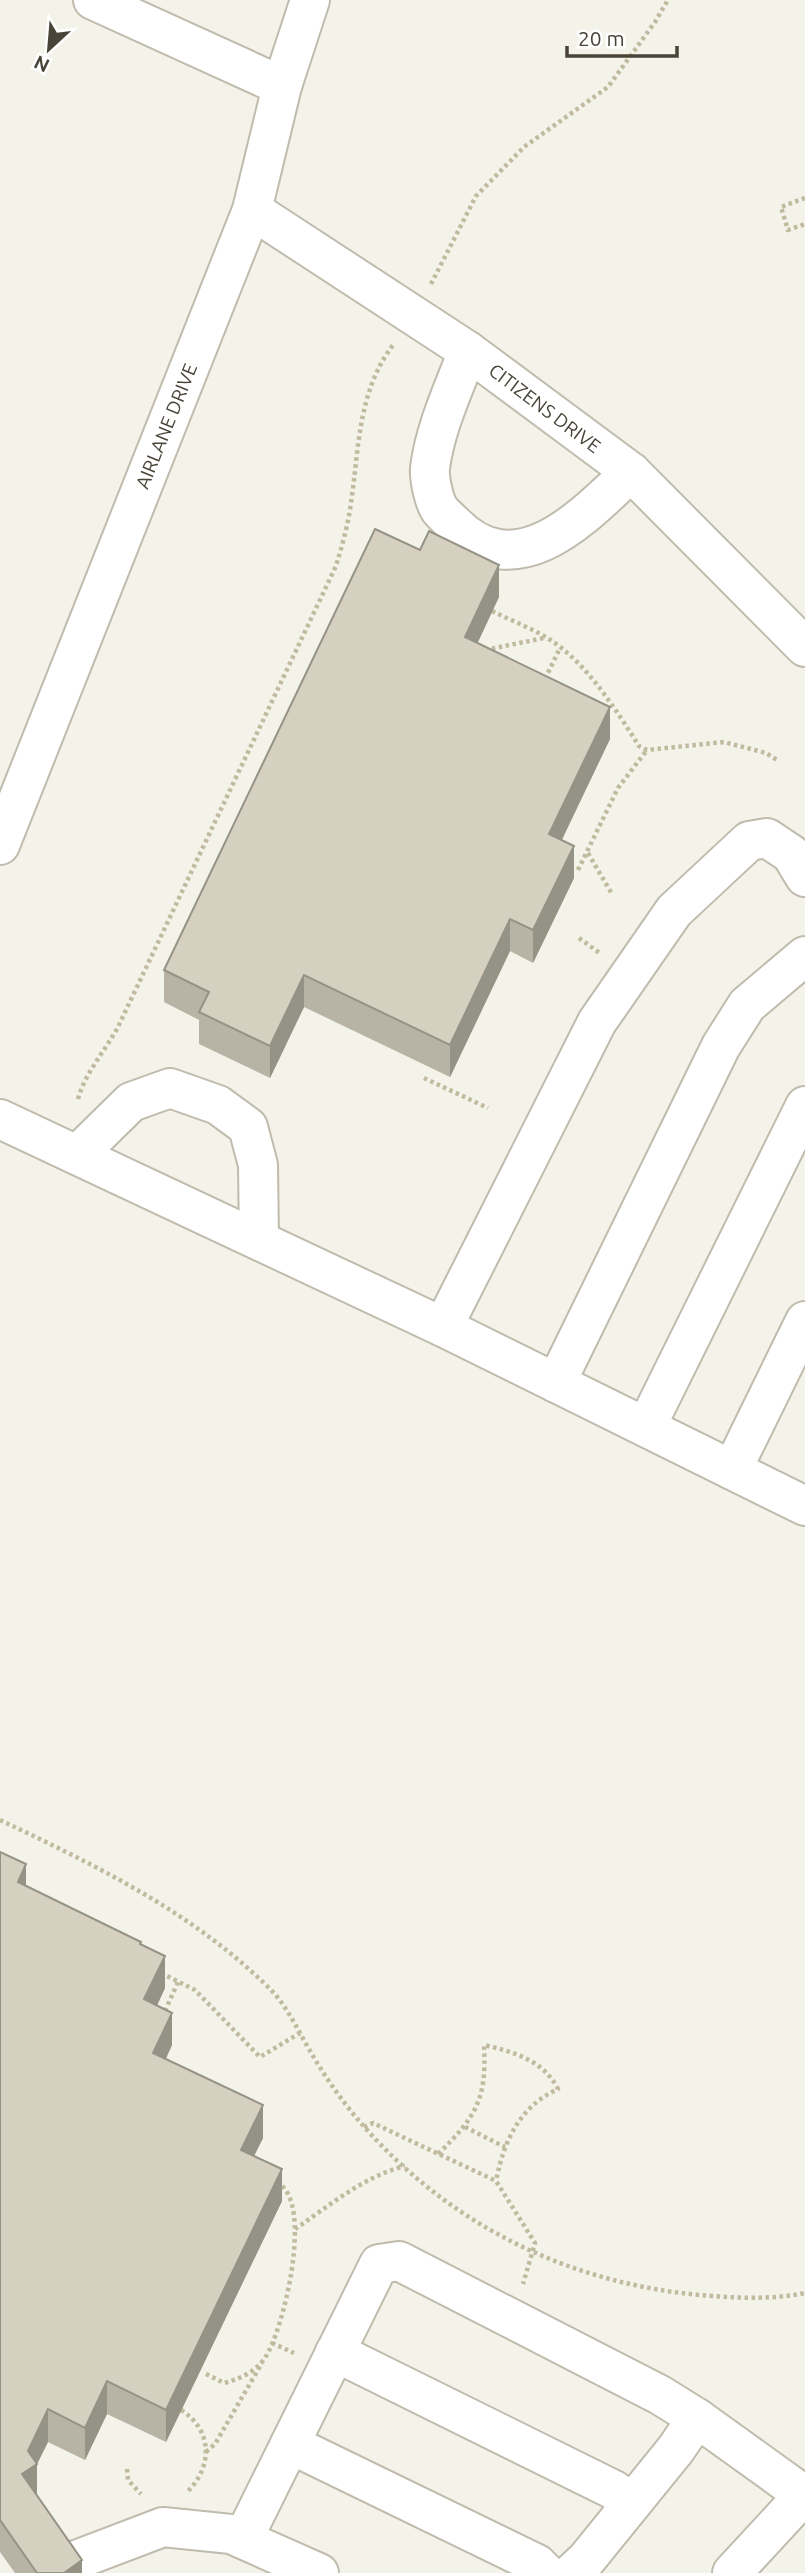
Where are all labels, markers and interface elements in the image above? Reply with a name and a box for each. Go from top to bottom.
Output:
north arrow [14,14,84,84]
scale bar [567,14,677,58]
text: 20 m [578,26,625,50]
text: N [30,51,53,77]
street label: CITIZENS DRIVE [485,359,605,457]
street label: AIRLANE DRIVE [131,360,201,492]

